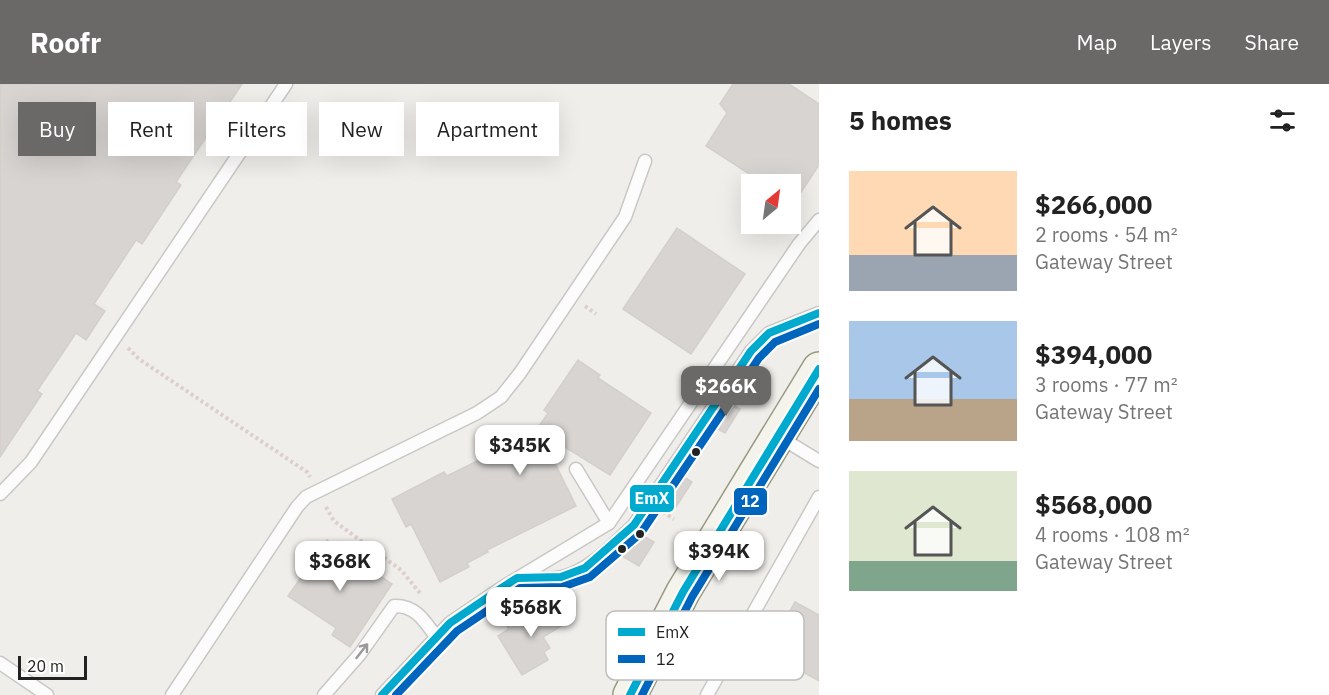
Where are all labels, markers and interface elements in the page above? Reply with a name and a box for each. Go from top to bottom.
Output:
text: Roofr [30,24,101,61]
text: Map [1077,28,1117,56]
text: Layers [1150,28,1212,56]
text: Share [1245,28,1299,56]
chip: Buy [18,102,96,156]
chip: Rent [108,102,194,156]
chip: Filters [206,102,307,156]
chip: New [319,102,404,156]
chip: Apartment [416,102,559,156]
text: 5 homes [849,103,952,137]
icon: filters [1266,104,1299,137]
north arrow [741,174,801,234]
map controls [741,174,801,234]
text: $266,000 [1035,187,1152,221]
icon: home [897,195,969,267]
text: 2 rooms · 54 m² [1035,221,1178,248]
text: Gateway Street [1035,248,1173,275]
text: $394,000 [1035,337,1152,371]
icon: home [897,345,969,417]
pin: $266K [684,366,768,417]
text: 3 rooms · 77 m² [1035,371,1178,398]
text: $266K [695,372,757,399]
text: Gateway Street [1035,398,1173,425]
pin: $345K [478,425,562,476]
text: $345K [489,431,551,458]
unlabelled marker [690,446,702,458]
line badge: EmX [629,484,675,513]
line badge: 12 [733,487,768,516]
text: $568,000 [1035,487,1152,521]
text: EmX [635,488,670,508]
text: 12 [740,491,760,511]
icon: home [897,495,969,567]
text: 4 rooms · 108 m² [1035,521,1190,548]
unlabelled marker [634,528,646,540]
pin: $394K [677,531,761,582]
text: $394K [688,537,750,564]
pin: $368K [298,541,382,592]
unlabelled marker [616,543,628,555]
text: $368K [309,547,371,574]
text: Gateway Street [1035,548,1173,575]
pin: $568K [489,587,573,638]
text: $568K [500,593,562,620]
legend [606,611,804,680]
text: EmX [656,622,689,642]
one-way arrow [355,643,368,659]
text: 12 [656,649,675,669]
scale bar [18,653,87,680]
text: 20 m [27,656,64,676]

